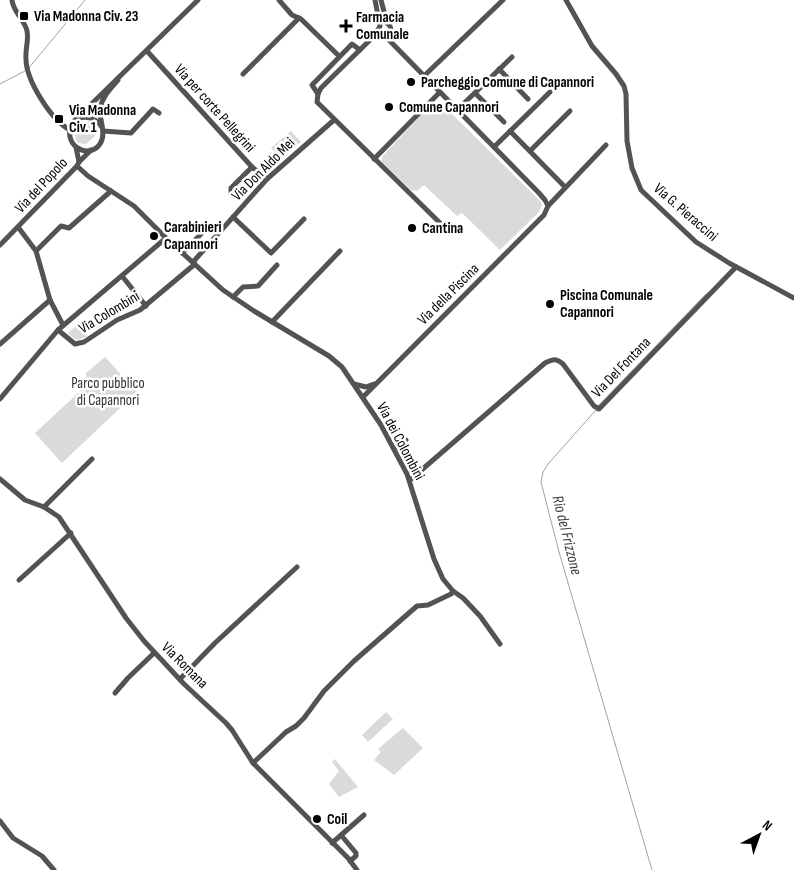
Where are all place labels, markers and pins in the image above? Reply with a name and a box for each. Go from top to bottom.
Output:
place label: Via Madonna Civ. 23 [34,7,139,26]
place label: Farmacia Comunale [356,8,409,44]
marker: Via Madonna Civ. 23 [18,10,30,22]
marker: Farmacia Comunale [340,20,352,32]
place label: Parcheggio Comune di Capannori [421,73,594,92]
marker: Parcheggio Comune di Capannori [405,76,417,88]
place label: Comune Capannori [399,98,499,117]
place label: Via Madonna Civ. 1 [69,101,136,137]
marker: Comune Capannori [383,101,395,113]
marker: Via Madonna Civ. 1 [53,113,65,125]
place label: Carabinieri Capannori [164,218,222,254]
place label: Cantina [422,219,463,238]
marker: Cantina [406,222,418,234]
marker: Carabinieri Capannori [148,230,160,242]
place label: Piscina Comunale Capannori [560,286,653,322]
marker: Piscina Comunale Capannori [544,298,556,310]
place label: Coil [327,810,347,829]
marker: Coil [311,813,323,825]

